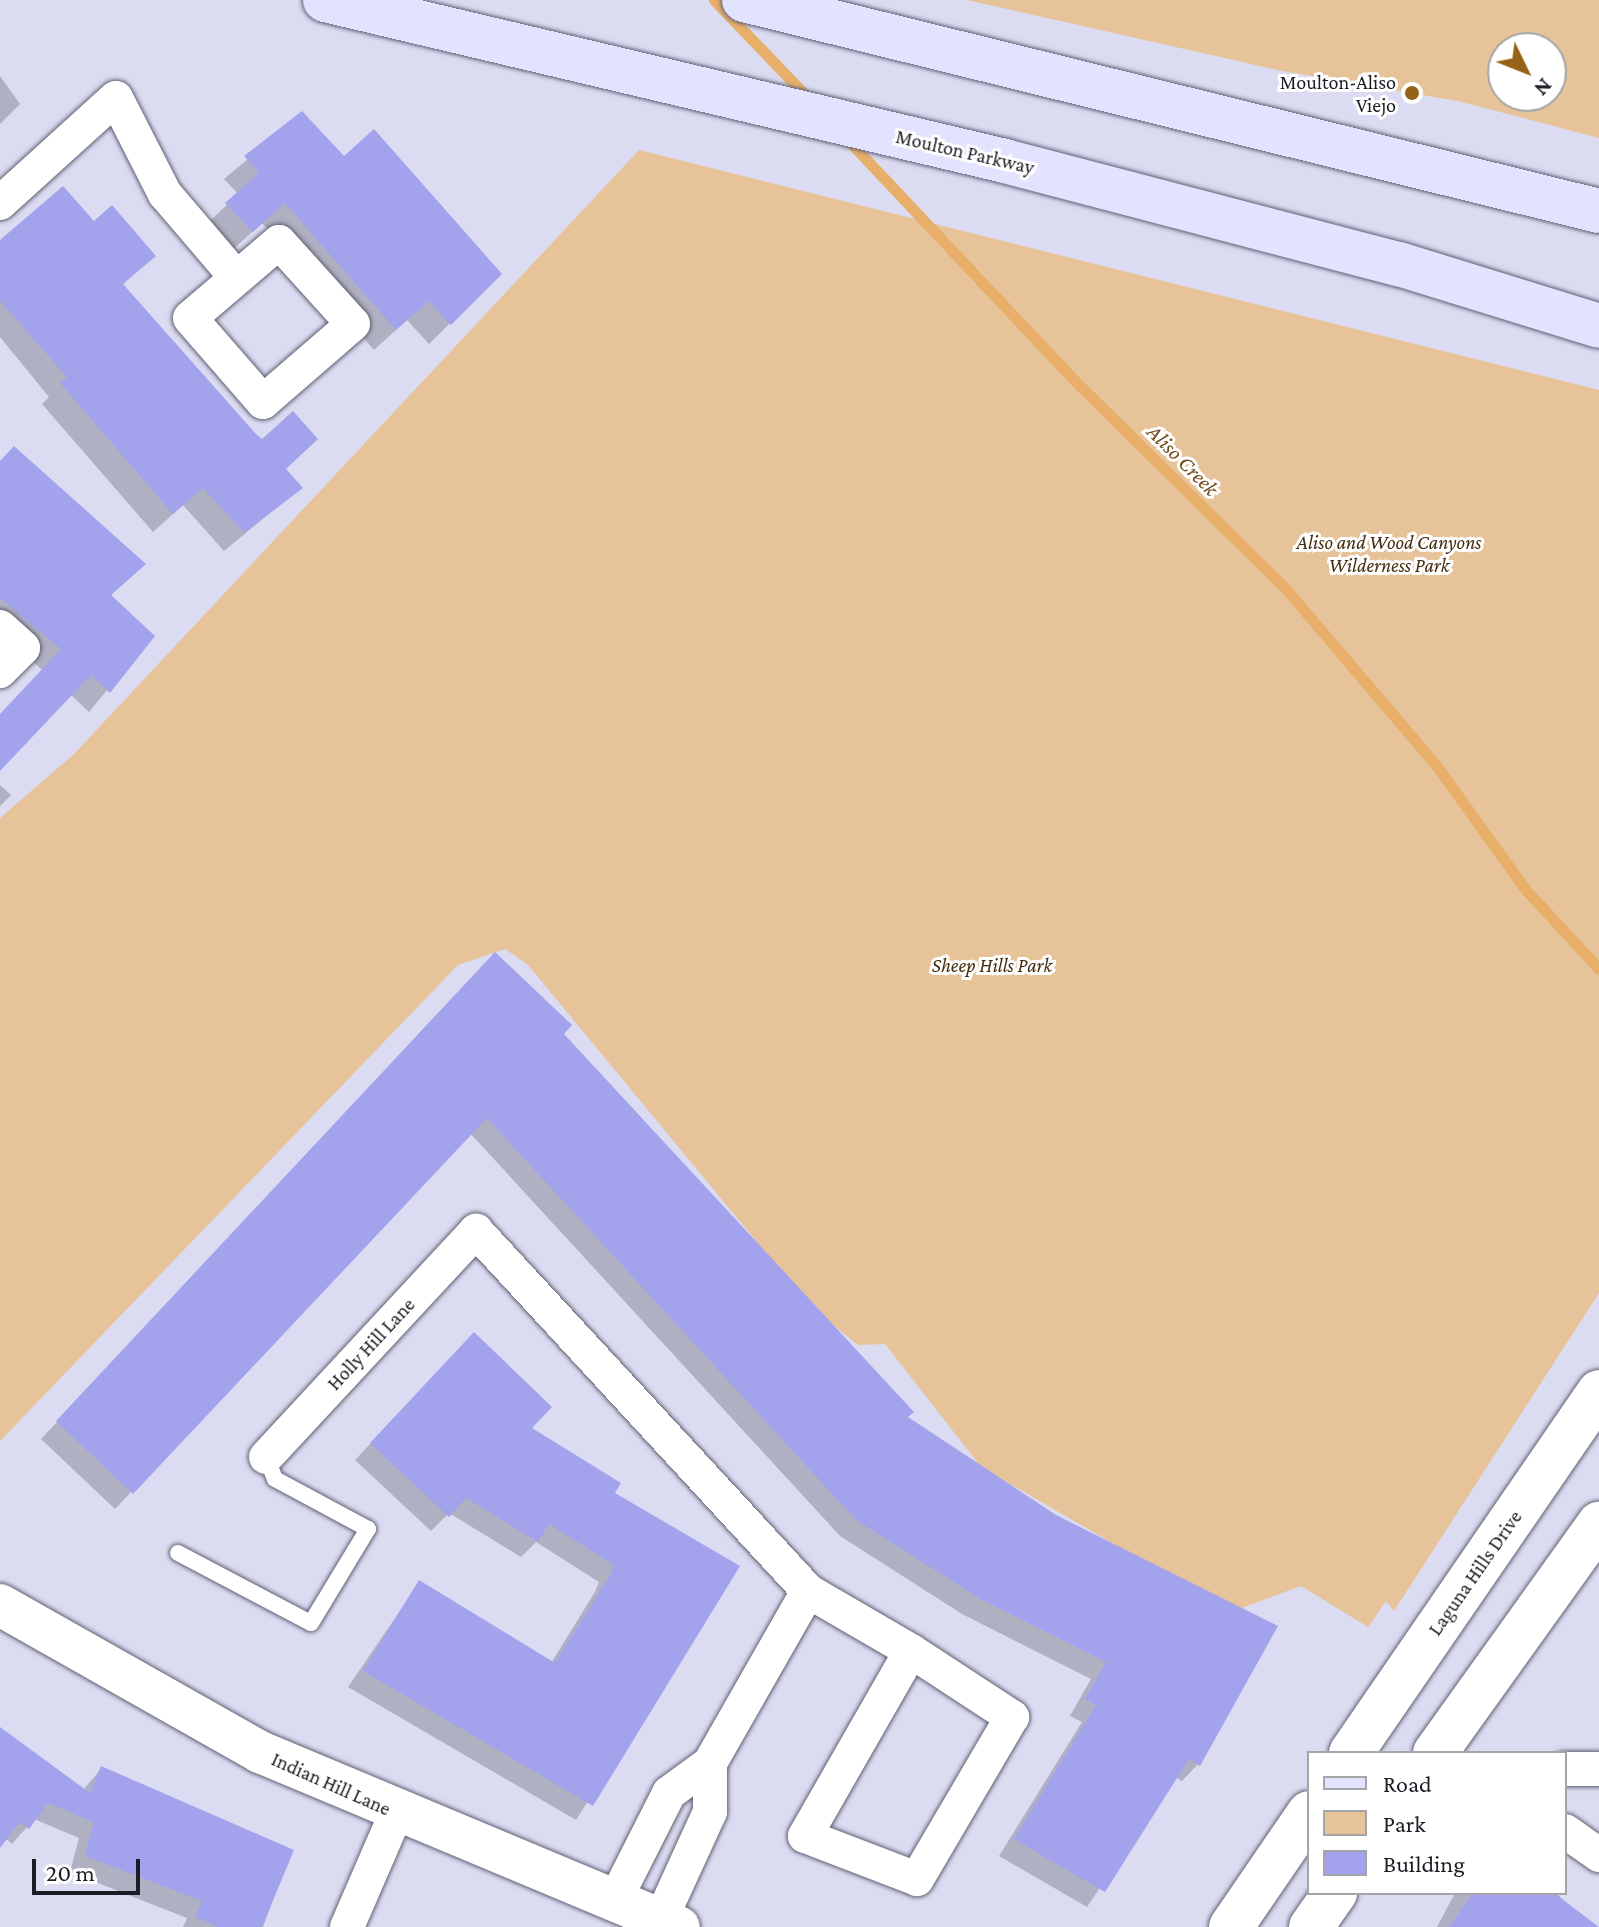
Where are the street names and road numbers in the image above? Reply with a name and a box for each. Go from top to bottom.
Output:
street label: Moulton Parkway [893,124,1037,180]
street label: Holly Hill Lane [322,1293,420,1395]
street label: Laguna Hills Drive [1423,1506,1527,1640]
street label: Indian Hill Lane [268,1747,394,1821]

